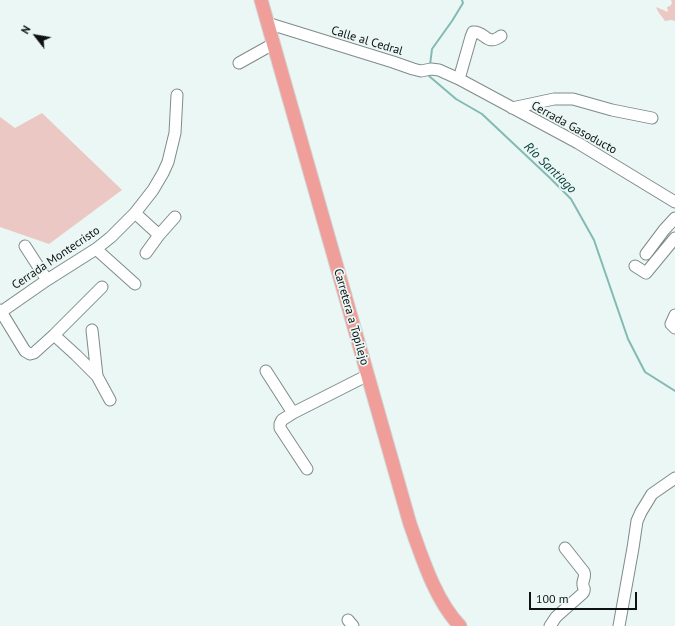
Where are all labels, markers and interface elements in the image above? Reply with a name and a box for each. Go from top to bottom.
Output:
north arrow [16,16,56,56]
text: N [18,23,34,37]
street label: Calle al Cedral [329,23,405,59]
street label: Cerrada Gasoducto [529,98,619,158]
water label: Río Santiago [520,139,580,197]
street label: Cerrada Montecristo [9,223,103,293]
street label: Carretera a Topilejo [330,267,372,367]
scale bar [531,584,639,610]
text: 100 m [536,591,569,606]

